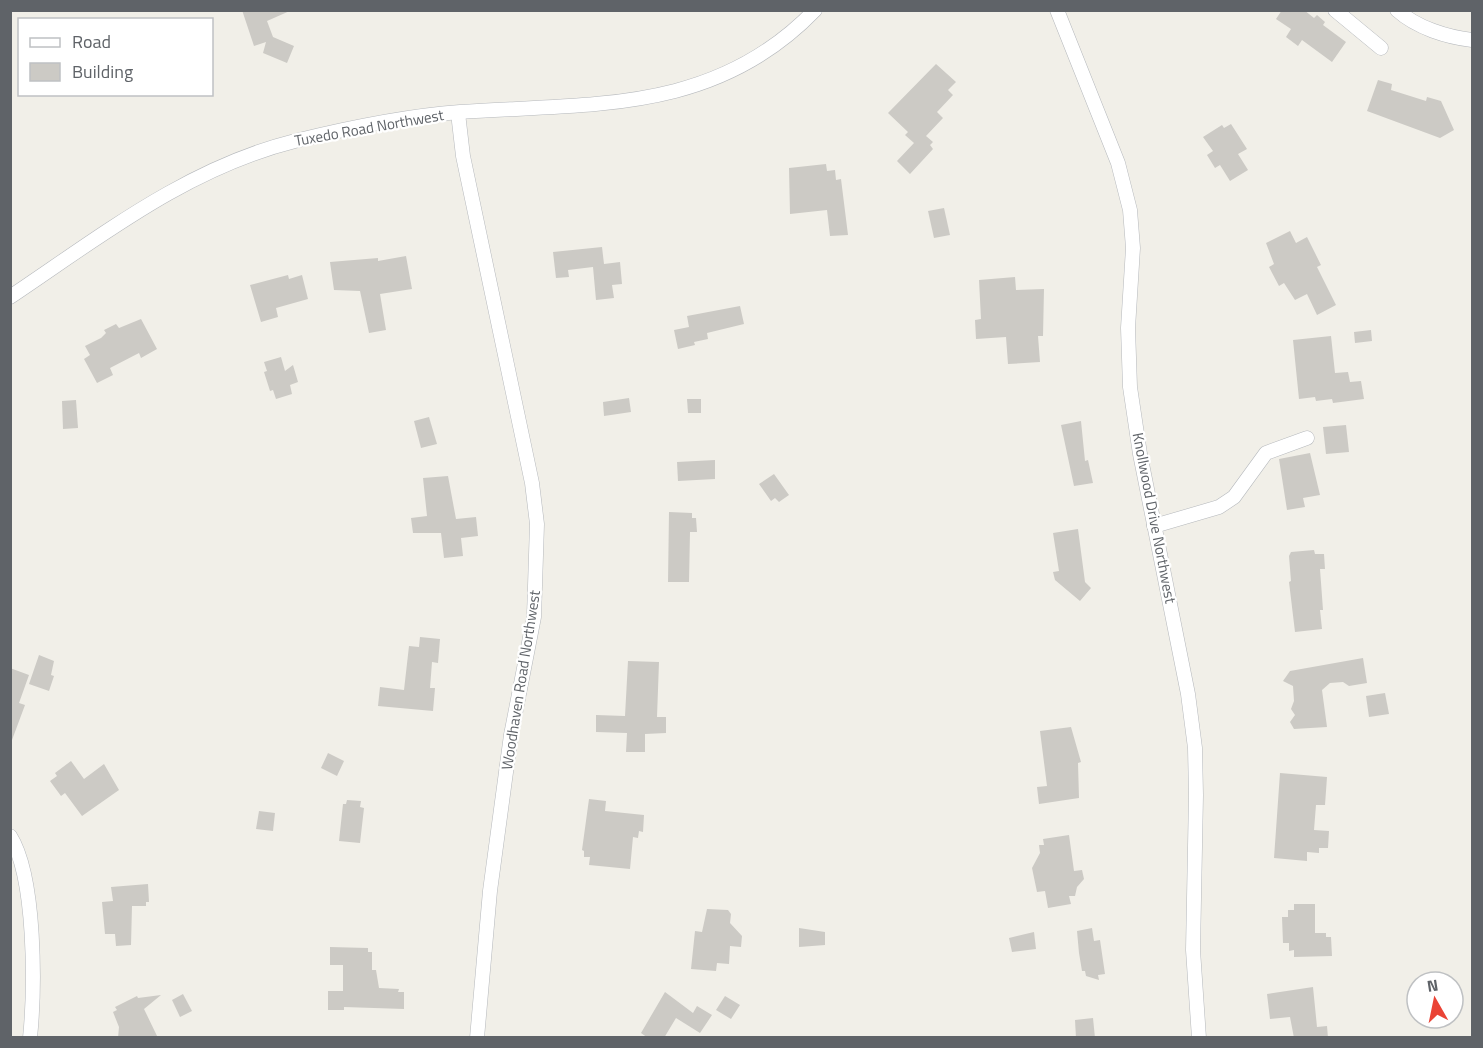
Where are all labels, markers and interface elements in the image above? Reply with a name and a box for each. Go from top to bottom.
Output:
legend [18,18,213,96]
text: Road [72,28,111,55]
text: Building [72,58,133,85]
street label: Tuxedo Road Northwest [292,103,446,152]
street label: Knollwood Drive Northwest [1127,431,1182,606]
street label: Woodhaven Road Northwest [495,588,546,771]
north arrow [1405,970,1465,1030]
text: N [1425,972,1440,998]

